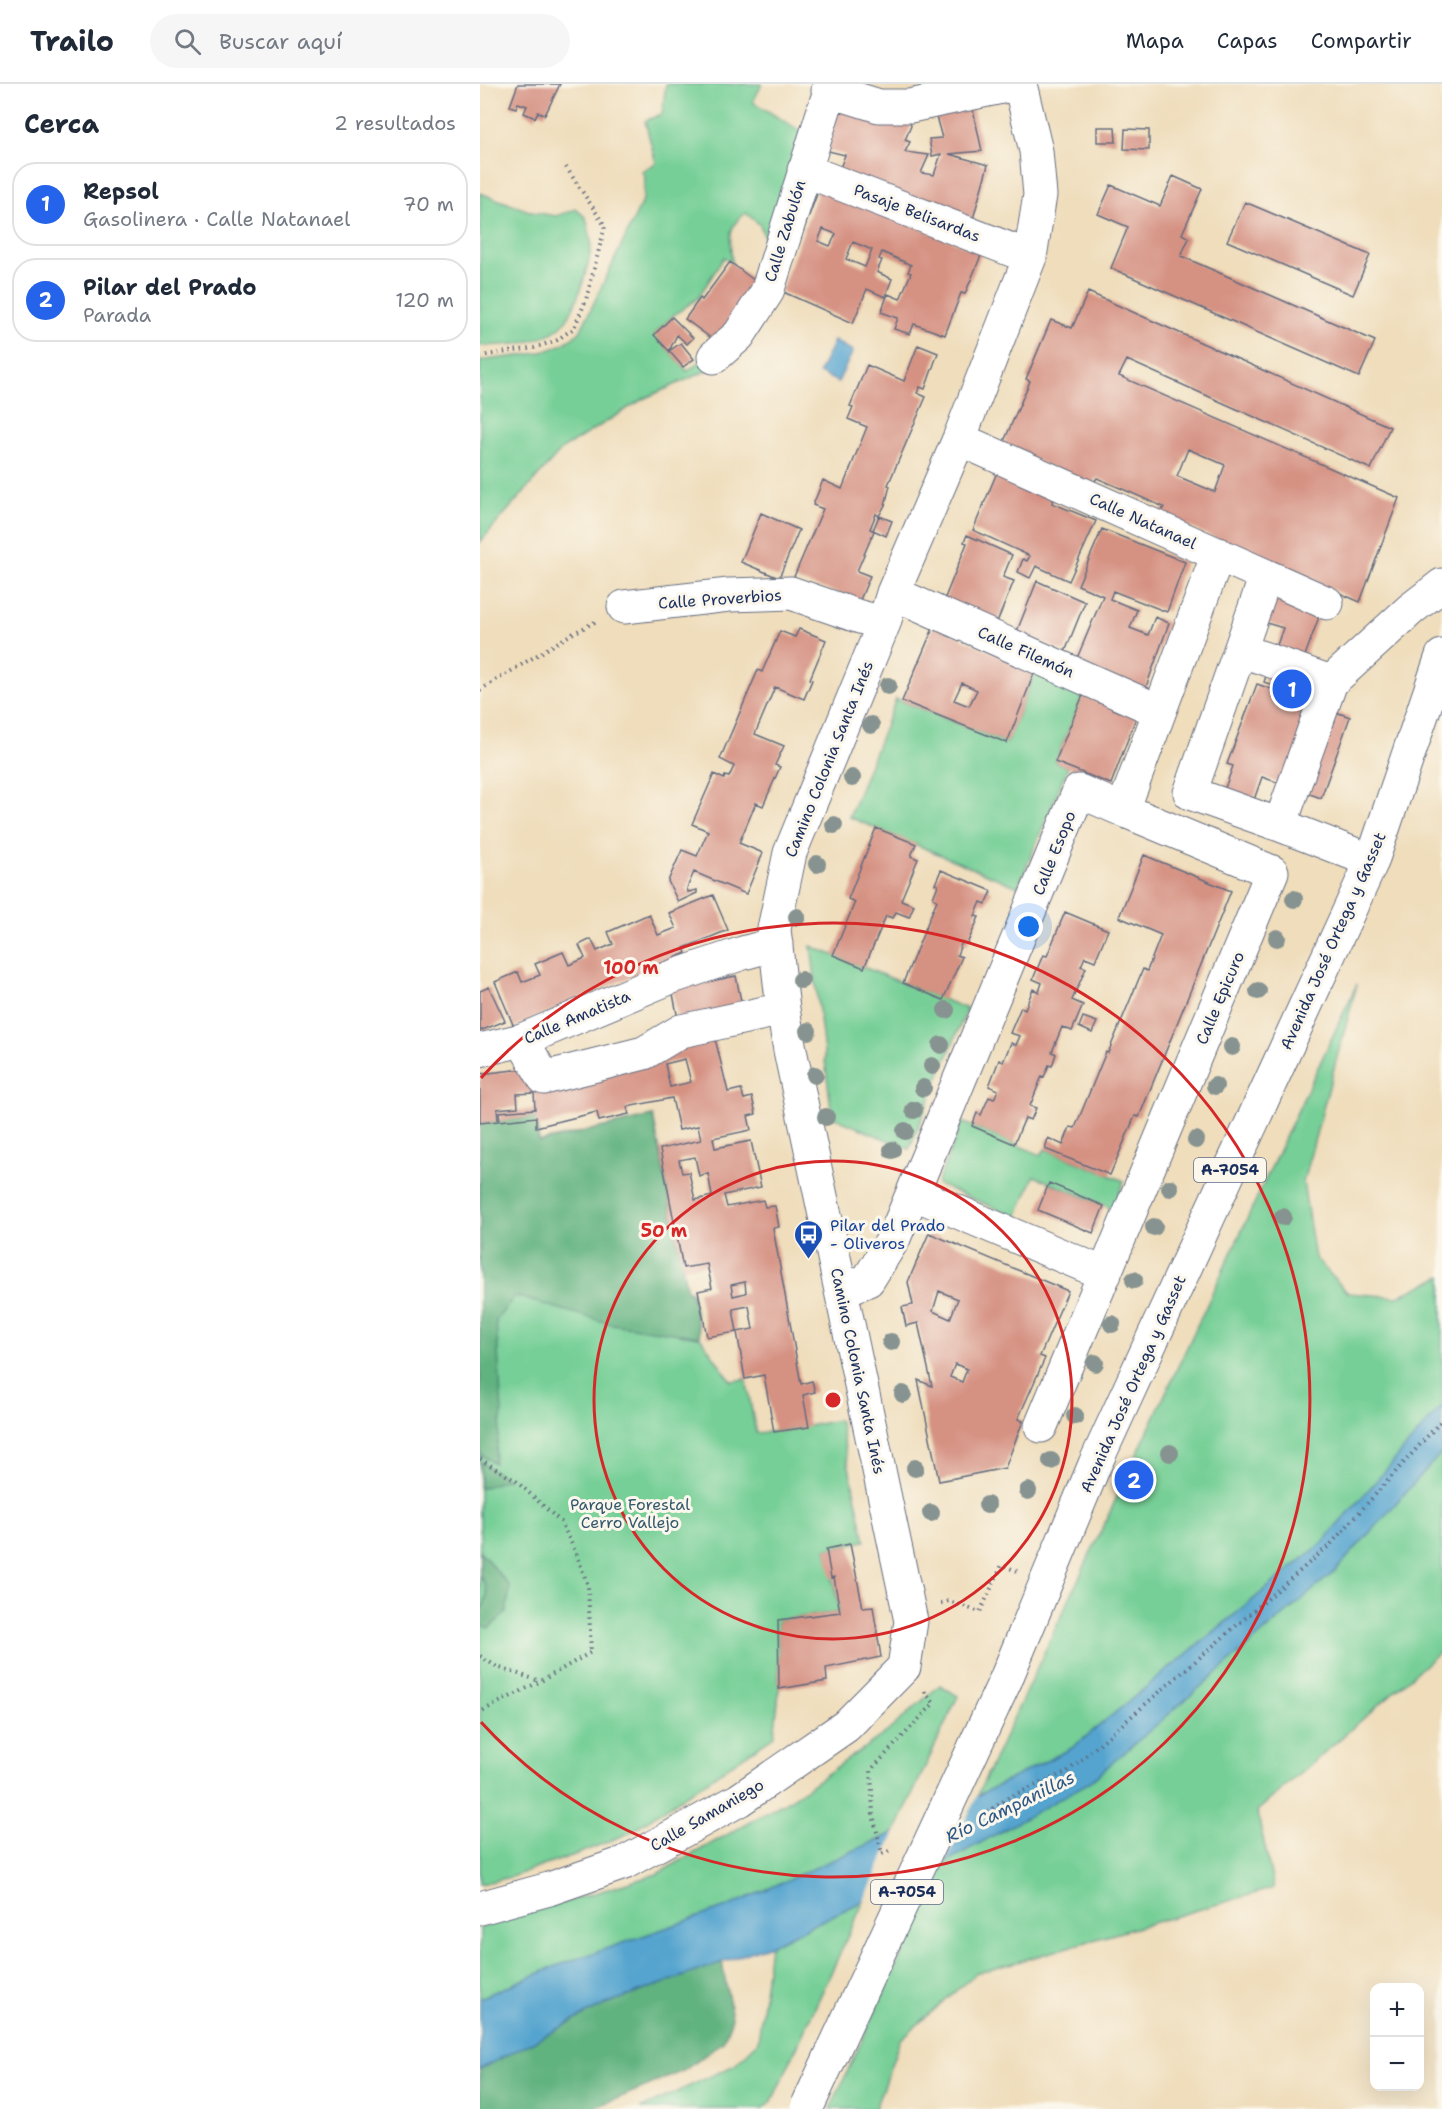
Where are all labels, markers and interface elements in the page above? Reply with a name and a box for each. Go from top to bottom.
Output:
search box [150,14,570,68]
text: Trailo [30,22,114,60]
icon: search [171,25,204,58]
text: Buscar aquí [219,27,342,56]
text: Mapa [1126,27,1184,55]
text: Capas [1217,27,1278,55]
text: Compartir [1311,27,1412,55]
text: Cerca [24,106,99,141]
text: 2 resultados [334,110,456,136]
text: Repsol [83,177,159,206]
street label: Calle Zabulón [760,177,811,285]
street label: Pasaje Belisardas [851,179,983,247]
text: 1 [41,191,50,217]
text: 70 m [402,191,454,217]
text: Gasolinera · Calle Natanael [83,206,350,232]
text: Pilar del Prado [83,273,256,302]
text: 2 [39,287,53,313]
text: 120 m [395,287,454,313]
text: Parada [83,302,151,328]
street label: Calle Natanael [1086,488,1200,554]
street label: Calle Proverbios [657,584,783,614]
street label: Calle Filemón [975,621,1078,683]
street label: Camino Colonia Santa Inés [780,658,878,860]
pin: 1 [1272,666,1312,712]
street label: Calle Esopo [1028,808,1080,898]
street label: Avenida José Ortega y Gasset [1275,829,1391,1053]
your location [1014,912,1043,941]
street label: Calle Epicuro [1191,948,1249,1048]
text: 100 m [603,956,659,980]
street label: Calle Amatista [521,985,633,1049]
road number: A-7054 [1194,1158,1266,1182]
place label: Pilar del Prado - Oliveros [830,1215,945,1254]
bus stop icon: Pilar del Prado - Oliveros [793,1218,825,1260]
text: 50 m [641,1219,688,1243]
street label: Camino Colonia Santa Inés [826,1266,890,1476]
street label: Avenida José Ortega y Gasset [1075,1272,1191,1496]
centre of rings [823,1390,843,1410]
pin: 2 [1114,1458,1154,1502]
park label: Parque Forestal Cerro Vallejo [570,1494,690,1533]
water label: Río Campanillas [941,1765,1079,1849]
street label: Calle Samaniego [646,1774,768,1856]
road number: A-7054 [871,1880,943,1904]
map controls [1370,1983,1424,2091]
button: + [1370,1983,1424,2037]
button: − [1370,2037,1424,2091]

